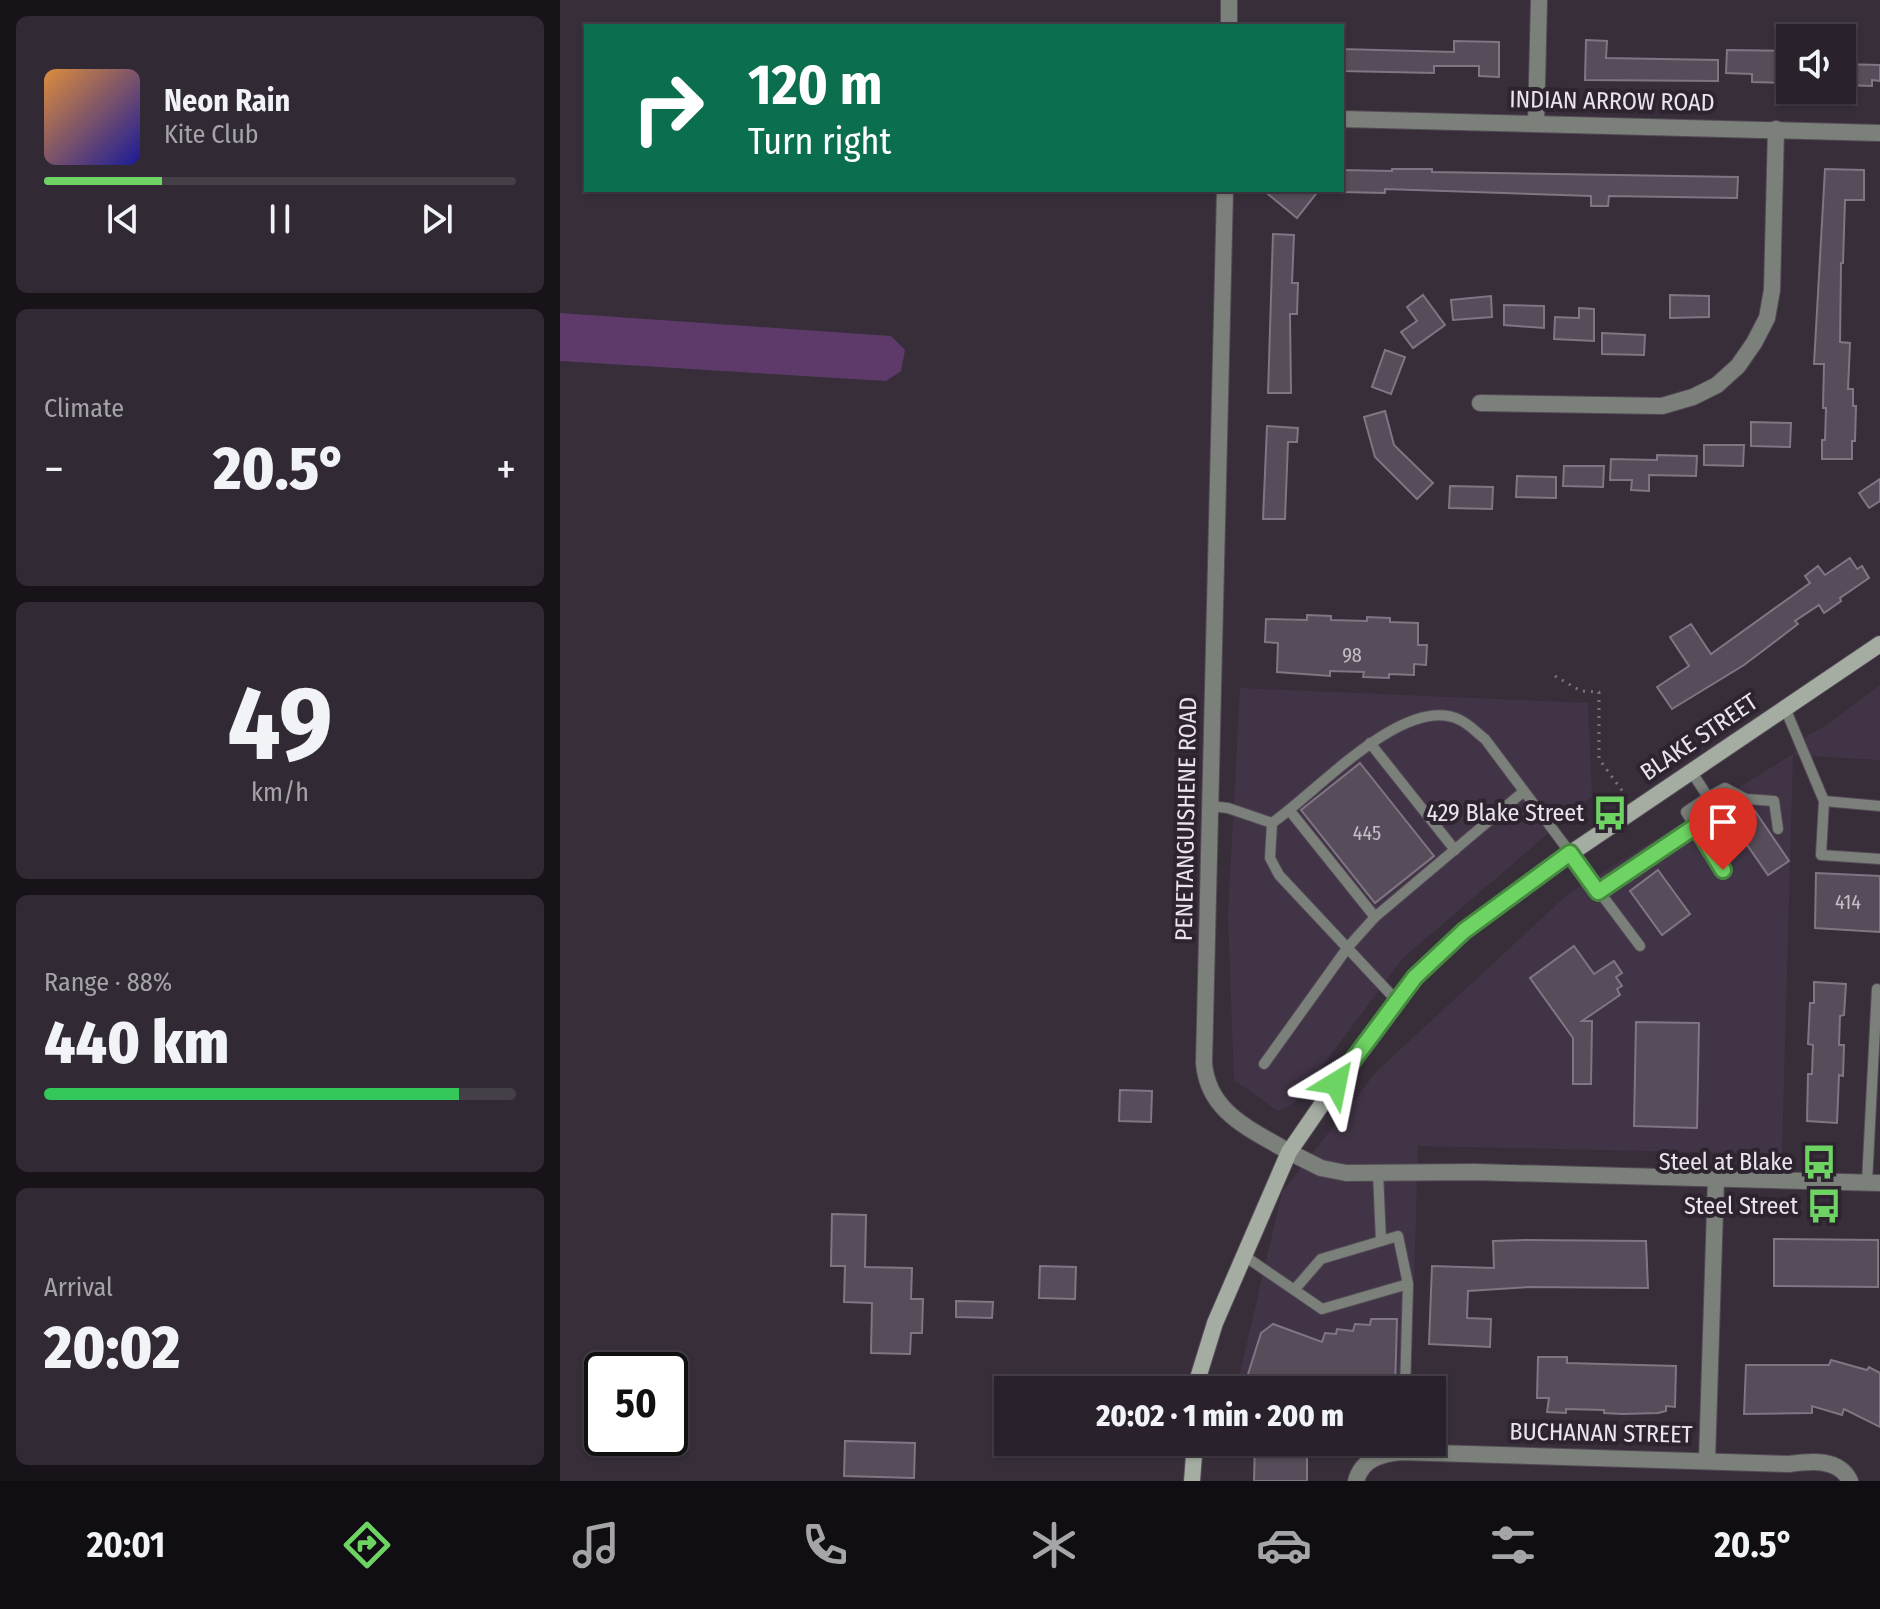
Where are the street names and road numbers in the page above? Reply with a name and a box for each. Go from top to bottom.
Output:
street label: INDIAN ARROW ROAD [1509,85,1715,117]
street label: BLAKE STREET [1635,688,1763,786]
street label: PENETANGUISHENE ROAD [1170,697,1202,941]
street label: BUCHANAN STREET [1509,1417,1693,1449]

